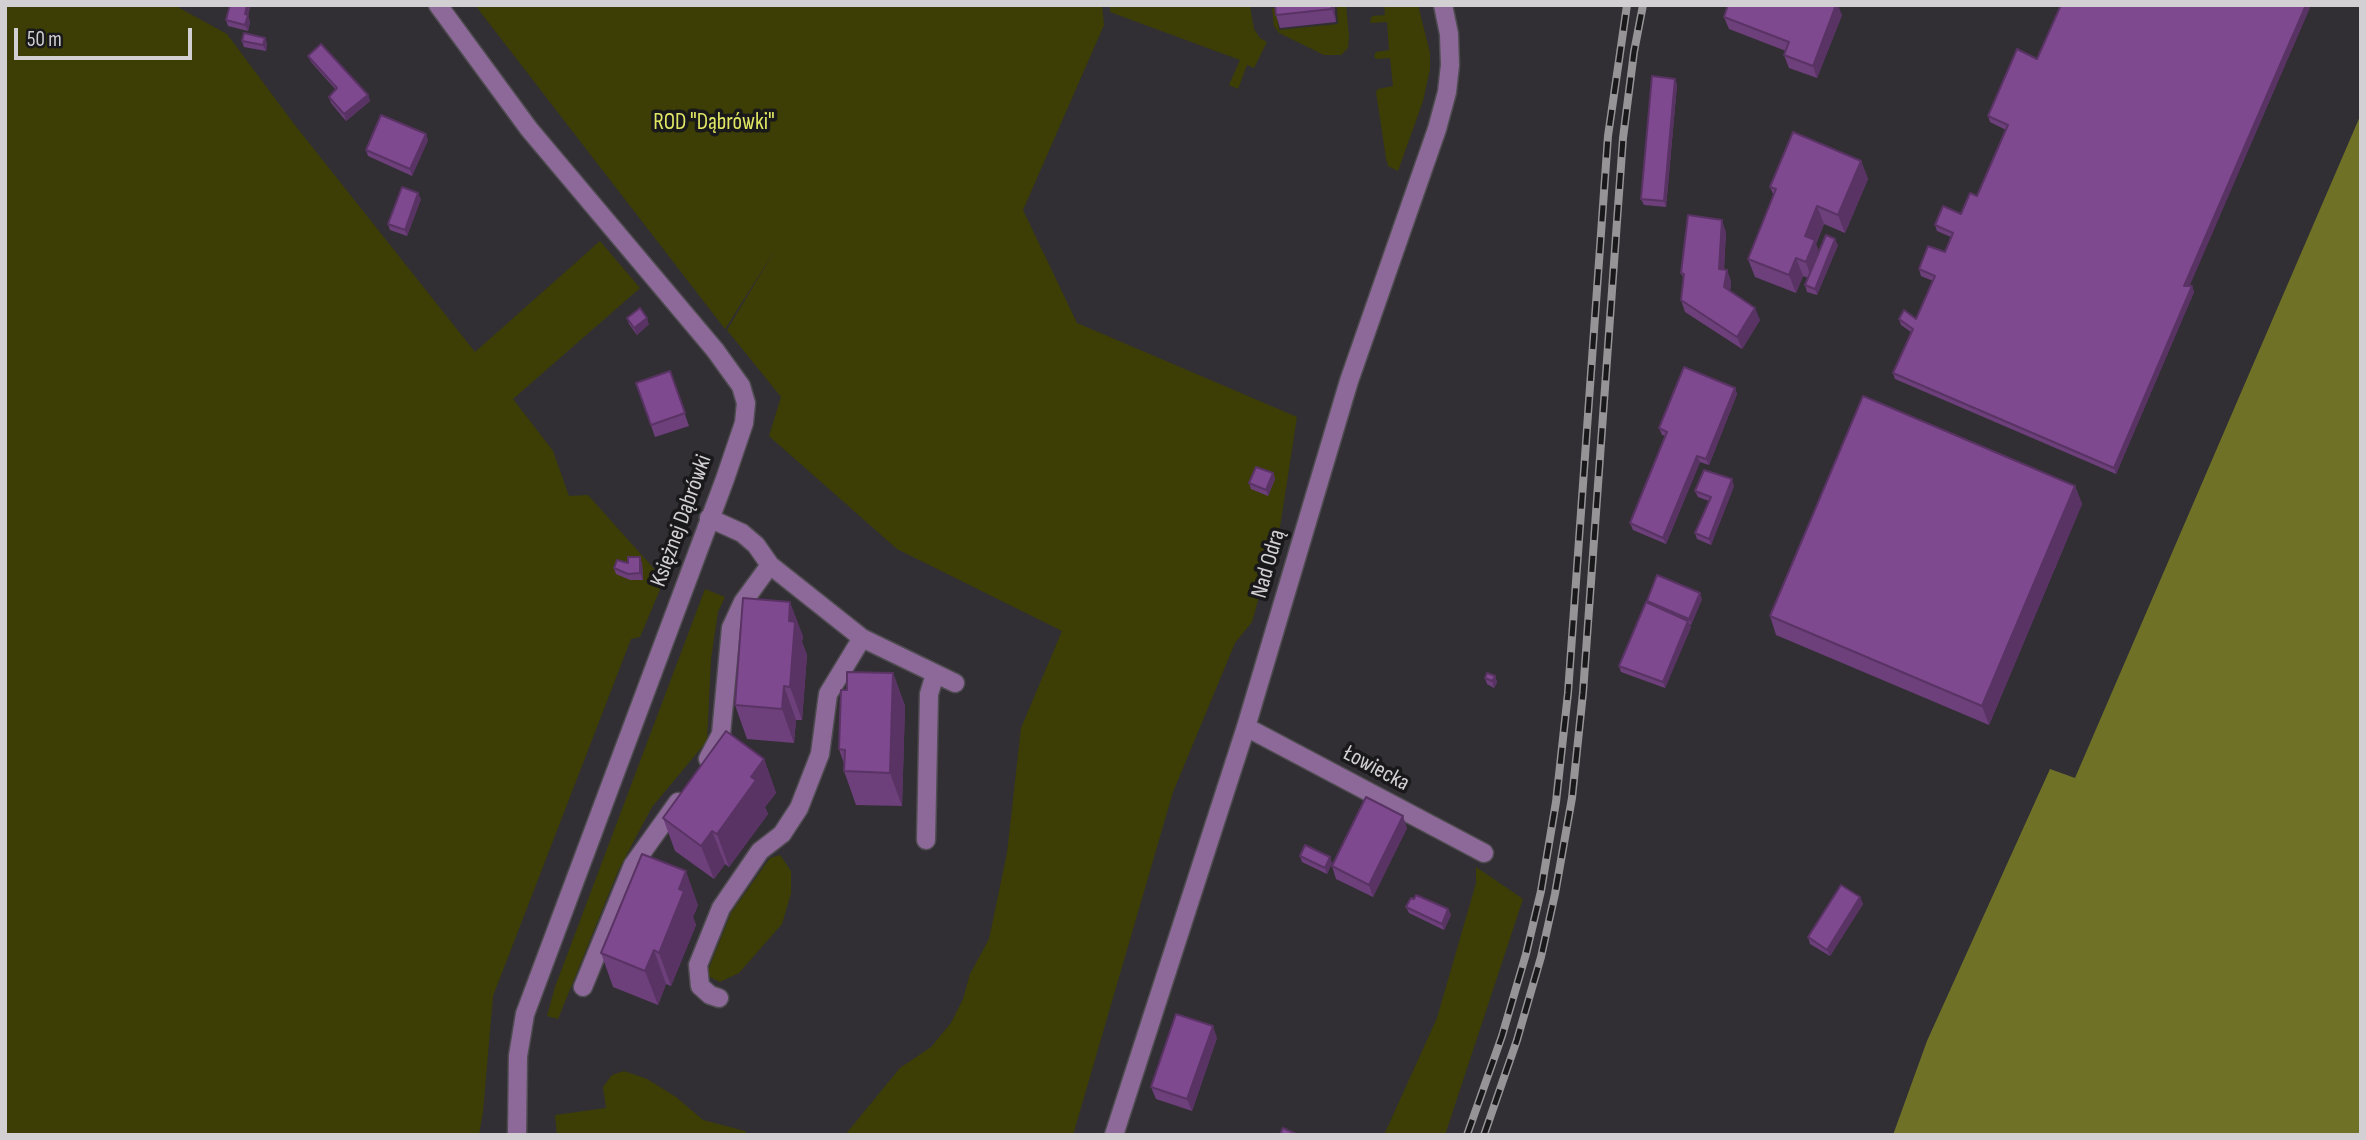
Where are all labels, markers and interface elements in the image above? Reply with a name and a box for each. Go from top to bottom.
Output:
scale bar [18,14,196,58]
text: 50 m [27,27,62,52]
park label: ROD "Dąbrówki" [653,109,775,137]
street label: Księżnej Dąbrówki [645,451,719,591]
street label: Nad Odrą [1246,527,1292,601]
street label: Łowiecka [1338,740,1414,798]

